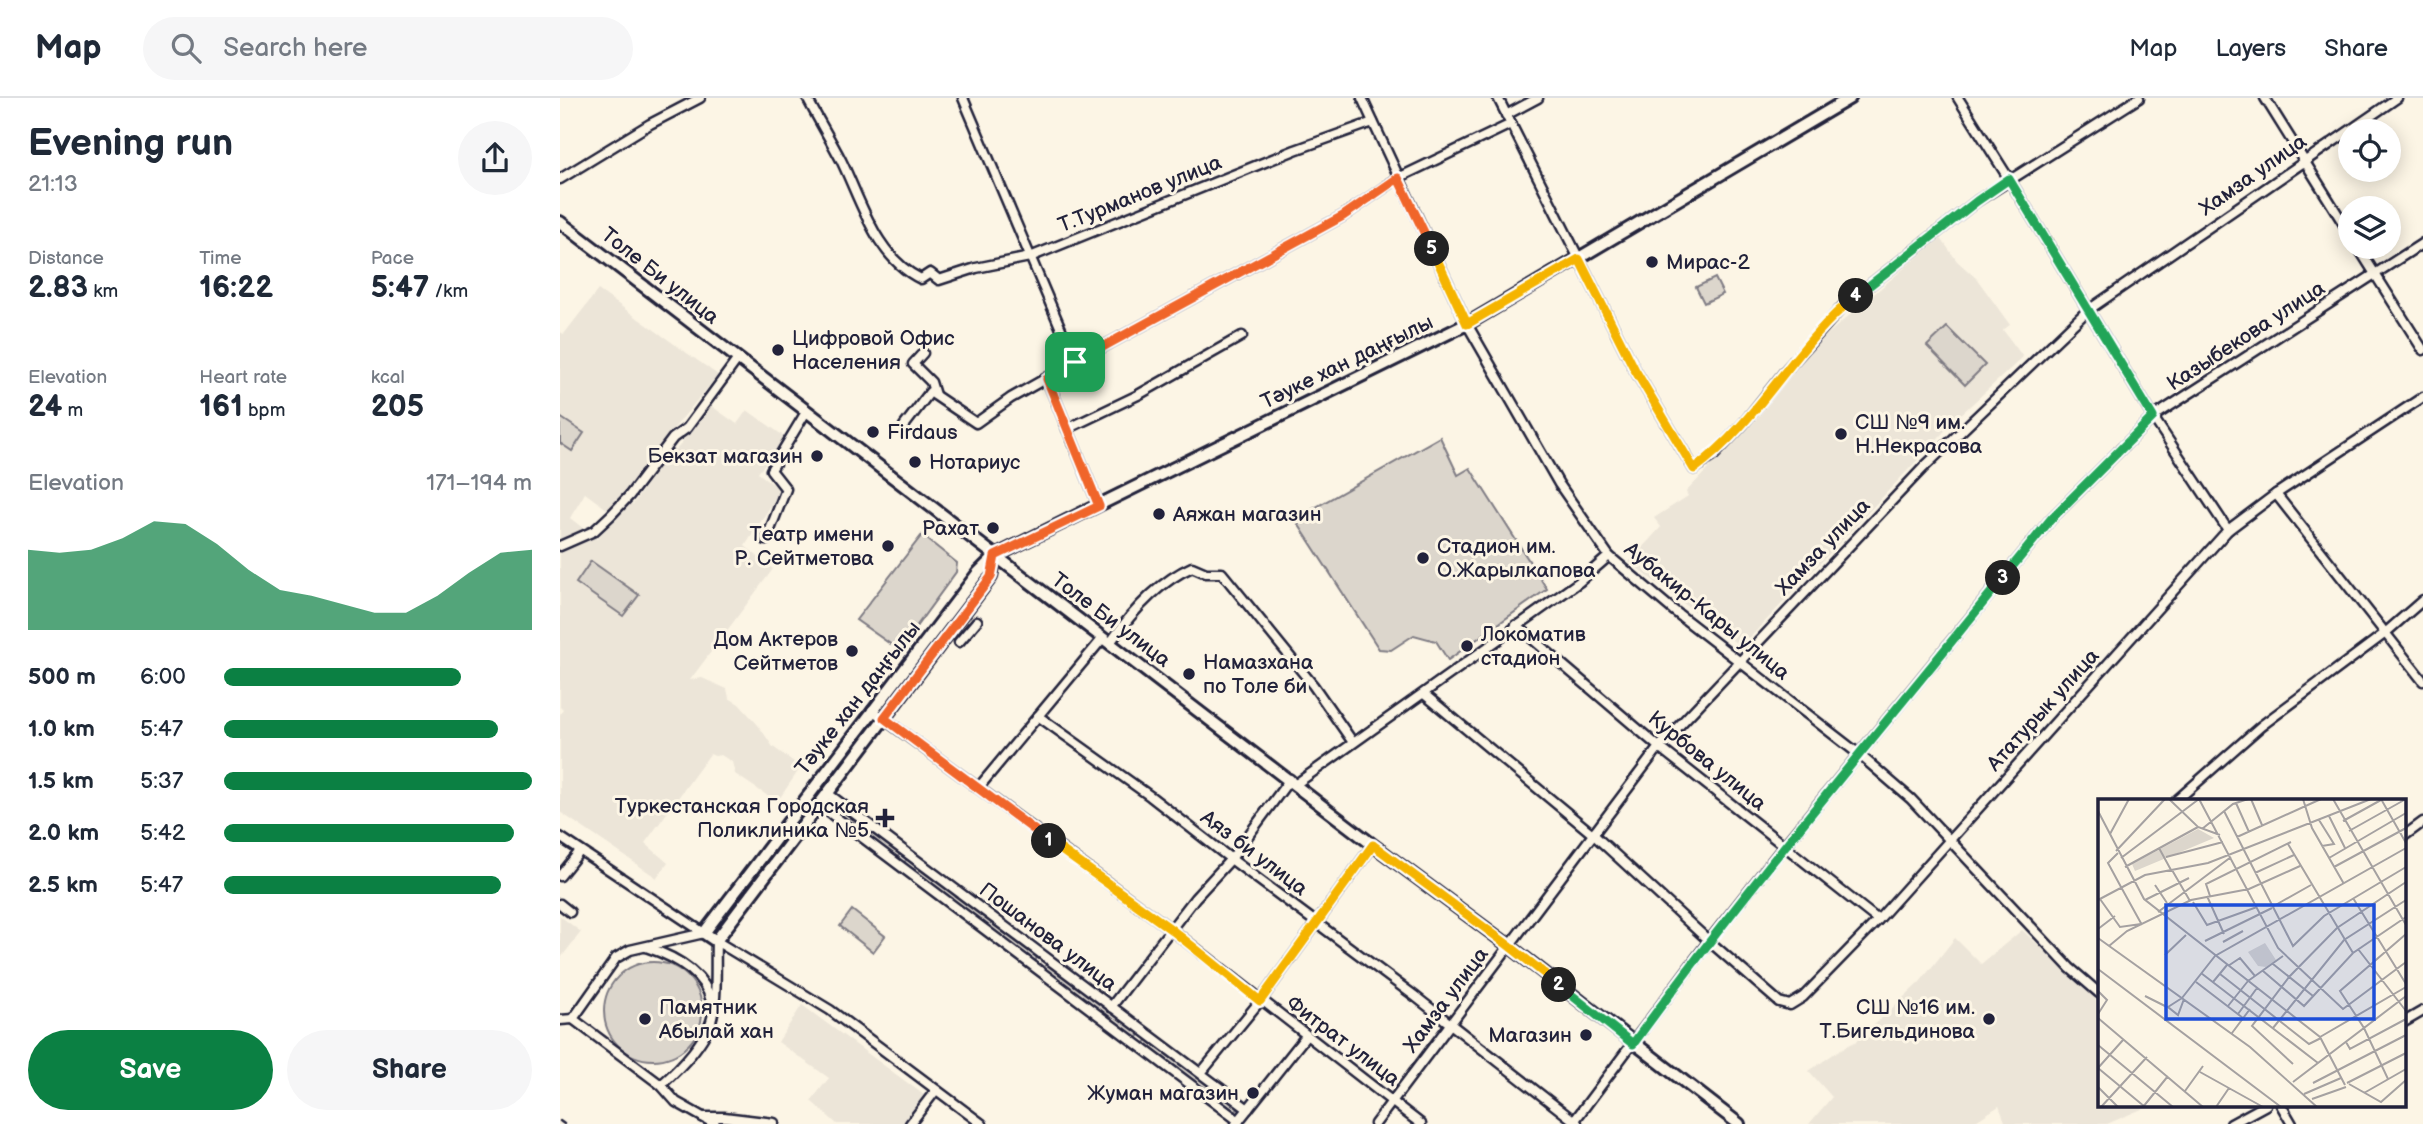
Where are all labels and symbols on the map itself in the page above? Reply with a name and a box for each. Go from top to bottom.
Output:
street label: Хамза улица [2195,129,2312,221]
street label: Т.Турманов улица [1055,150,1226,238]
street label: Толе Би улица [596,222,724,330]
pin: 5 [1414,232,1450,266]
place label: Мирас-2 [1666,250,1751,275]
marker: Мирас-2 [1644,254,1660,270]
street label: Казыбекова улица [2162,275,2330,396]
pin: 4 [1838,278,1874,314]
street label: Тәуке хан даңғылы [1257,309,1437,415]
place label: Цифровой Офис Населения [792,326,955,375]
pin [1045,332,1105,392]
marker: Цифровой Офис Населения [770,342,786,358]
place label: СШ №9 им. Н.Некрасова [1855,410,1983,459]
place label: Firdaus [887,420,958,445]
marker: Firdaus [865,424,881,440]
marker: СШ №9 им. Н.Некрасова [1833,426,1849,442]
place label: Бекзат магазин [648,444,803,469]
marker: Бекзат магазин [809,448,825,464]
place label: Нотариус [929,450,1020,475]
marker: Нотариус [907,454,923,470]
street label: Хамза улица [1771,493,1876,601]
place label: Аяжан магазин [1172,502,1322,527]
marker: Аяжан магазин [1151,506,1167,522]
place label: Рахат [922,516,979,541]
marker: Рахат [985,520,1001,536]
place label: Театр имени Р. Сейтметова [734,522,875,571]
place label: Стадион им. О.Жарылкапова [1437,534,1596,583]
street label: Аубакир-Кары улица [1619,536,1795,686]
marker: Театр имени Р. Сейтметова [880,538,896,554]
marker: Стадион им. О.Жарылкапова [1415,550,1431,566]
pin: 3 [1986,560,2020,596]
street label: Толе Би улица [1047,567,1176,673]
street label: Тәуке хан даңғылы [790,616,926,780]
place label: Локоматив стадион [1480,622,1586,671]
place label: Дом Актеров Сейтметов [714,627,838,676]
marker: Локоматив стадион [1459,638,1475,654]
marker: Дом Актеров Сейтметов [844,643,860,659]
street label: Ататурык улица [1981,643,2105,777]
place label: Намазхана по Толе би [1203,650,1314,699]
marker: Намазхана по Толе би [1181,666,1197,682]
street label: Курбова улица [1643,706,1772,817]
place label: Туркестанская Городская Поликлиника №5 [615,794,869,843]
inset map [2098,799,2406,1107]
street label: Аяз би улица [1195,804,1313,902]
marker: Туркестанская Городская Поликлиника №5 [875,808,895,828]
pin: 1 [1032,824,1066,858]
street label: Пошанова улица [974,877,1122,997]
street label: Хамза улица [1398,942,1494,1058]
pin: 2 [1542,968,1576,1002]
street label: Фитрат улица [1281,990,1405,1092]
place label: Памятник Абылай хан [658,995,774,1044]
place label: СШ №16 им. Т.Бигельдинова [1819,995,1976,1044]
marker: Памятник Абылай хан [637,1011,653,1027]
marker: СШ №16 им. Т.Бигельдинова [1981,1011,1997,1027]
place label: Магазин [1488,1023,1572,1048]
marker: Магазин [1578,1027,1594,1043]
place label: Жуман магазин [1087,1081,1239,1106]
marker: Жуман магазин [1245,1085,1261,1101]

